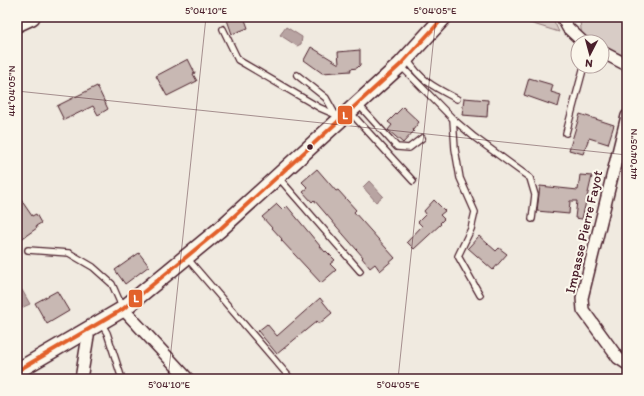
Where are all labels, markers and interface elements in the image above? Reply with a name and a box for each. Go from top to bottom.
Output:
text: 5°04'10"E [185,4,228,17]
text: 5°04'05"E [414,4,457,17]
north arrow [570,34,610,74]
text: N [585,57,593,70]
text: 44°04'05"N [5,65,18,116]
line badge: L [337,105,353,125]
text: L [342,109,348,122]
text: 44°04'05"N [627,128,640,179]
unlabelled marker [305,142,315,152]
street label: Impasse Pierre Fayot [562,169,606,295]
line badge: L [128,289,143,308]
text: L [133,292,139,305]
text: 5°04'10"E [148,378,191,391]
text: 5°04'05"E [377,378,420,391]

